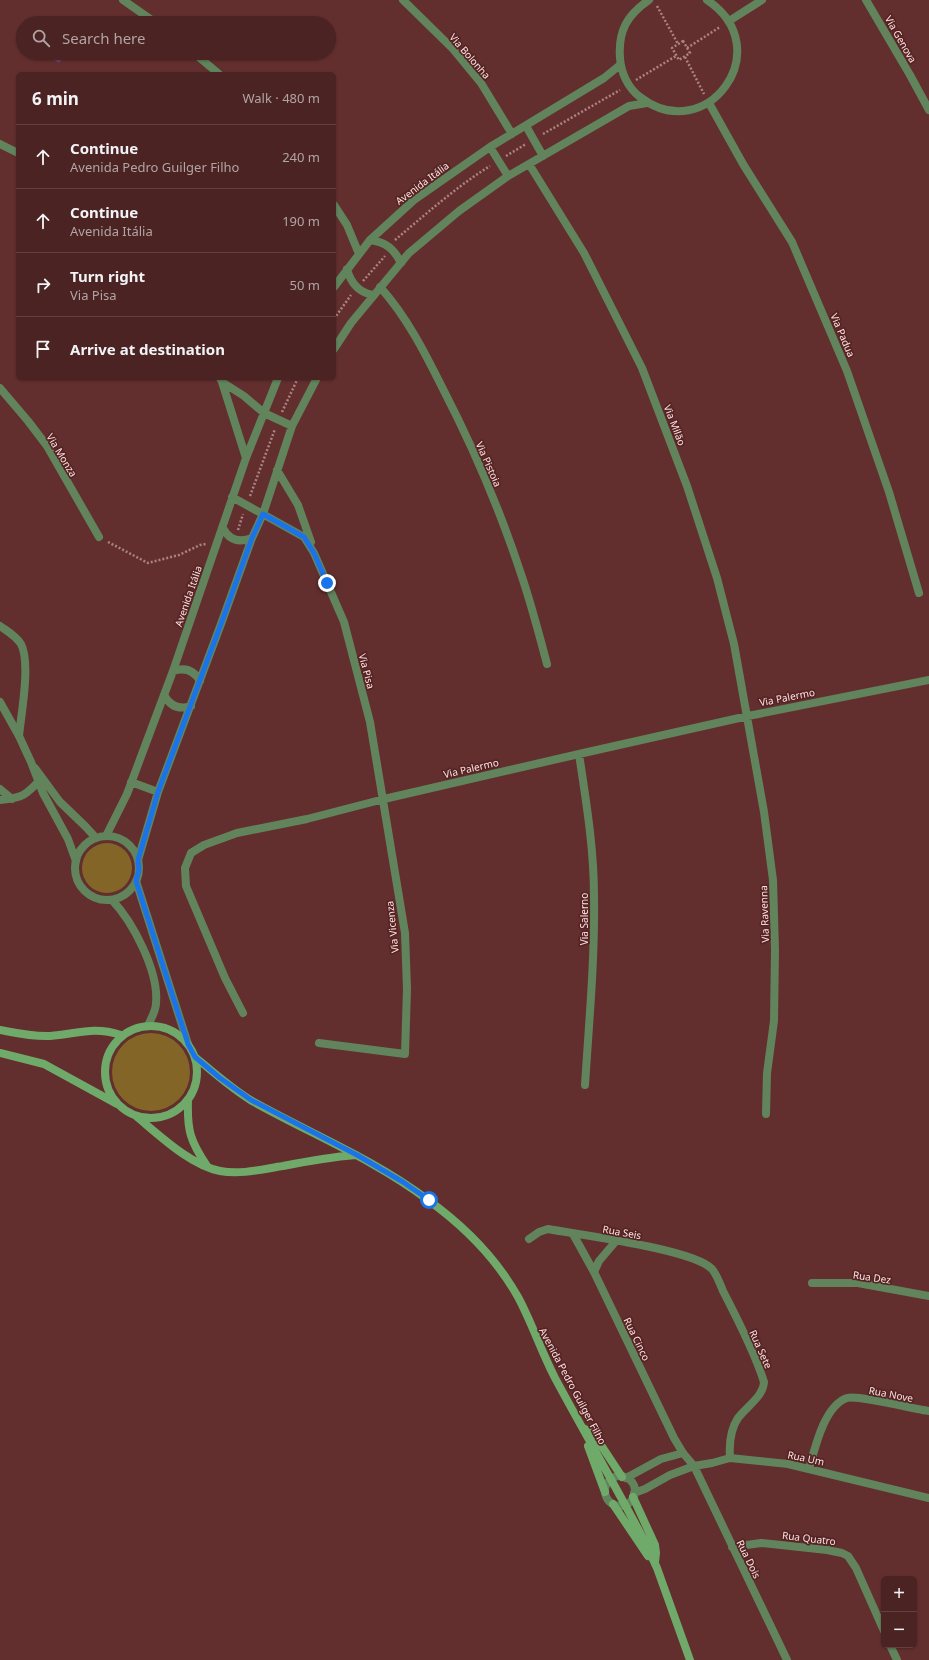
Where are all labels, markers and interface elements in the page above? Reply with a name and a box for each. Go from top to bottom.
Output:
street label: Via Genova [882,13,920,65]
search box [16,16,336,60]
icon: search [30,27,52,49]
text: Search here [62,28,145,48]
street label: Via Bolonha [446,30,494,82]
text: 6 min [32,87,79,110]
text: Walk · 480 m [242,89,320,107]
text: Continue [70,138,138,158]
icon: ahead [32,146,54,168]
text: 240 m [282,148,320,166]
text: Avenida Pedro Guilger Filho [70,158,239,176]
street label: Avenida Itália [392,158,452,208]
text: Continue [70,202,138,222]
icon: ahead [32,210,54,232]
text: 190 m [282,212,320,230]
text: Avenida Itália [70,222,153,240]
text: Turn right [70,266,145,286]
icon: right [32,274,54,296]
text: 50 m [290,276,320,294]
text: Via Pisa [70,286,117,304]
street label: Via Padua [827,311,859,359]
icon: arrive [32,338,54,360]
text: Arrive at destination [70,339,225,359]
street label: Via Milão [661,403,689,447]
street label: Via Monza [44,431,80,479]
street label: Via Pistoia [473,439,505,489]
street label: Avenida Itália [171,564,205,628]
route end [318,574,336,592]
street label: Via Pisa [356,652,378,690]
street label: Via Palermo [758,685,816,709]
street label: Via Palermo [442,755,500,781]
street label: Via Ravenna [756,885,772,943]
street label: Via Salerno [577,893,591,945]
street label: Via Vicenza [382,900,402,954]
route start [420,1191,438,1209]
street label: Rua Seis [602,1222,643,1242]
street label: Rua Dez [852,1267,892,1287]
street label: Rua Cinco [621,1315,653,1363]
street label: Avenida Pedro Guilger Filho [536,1325,610,1447]
street label: Rua Sete [746,1327,776,1371]
street label: Rua Nove [868,1383,915,1405]
street label: Rua Um [786,1447,826,1469]
street label: Rua Quatro [781,1528,837,1548]
street label: Rua Dois [734,1537,764,1581]
map controls [881,1576,917,1648]
button: + [881,1576,917,1612]
button: − [881,1612,917,1648]

